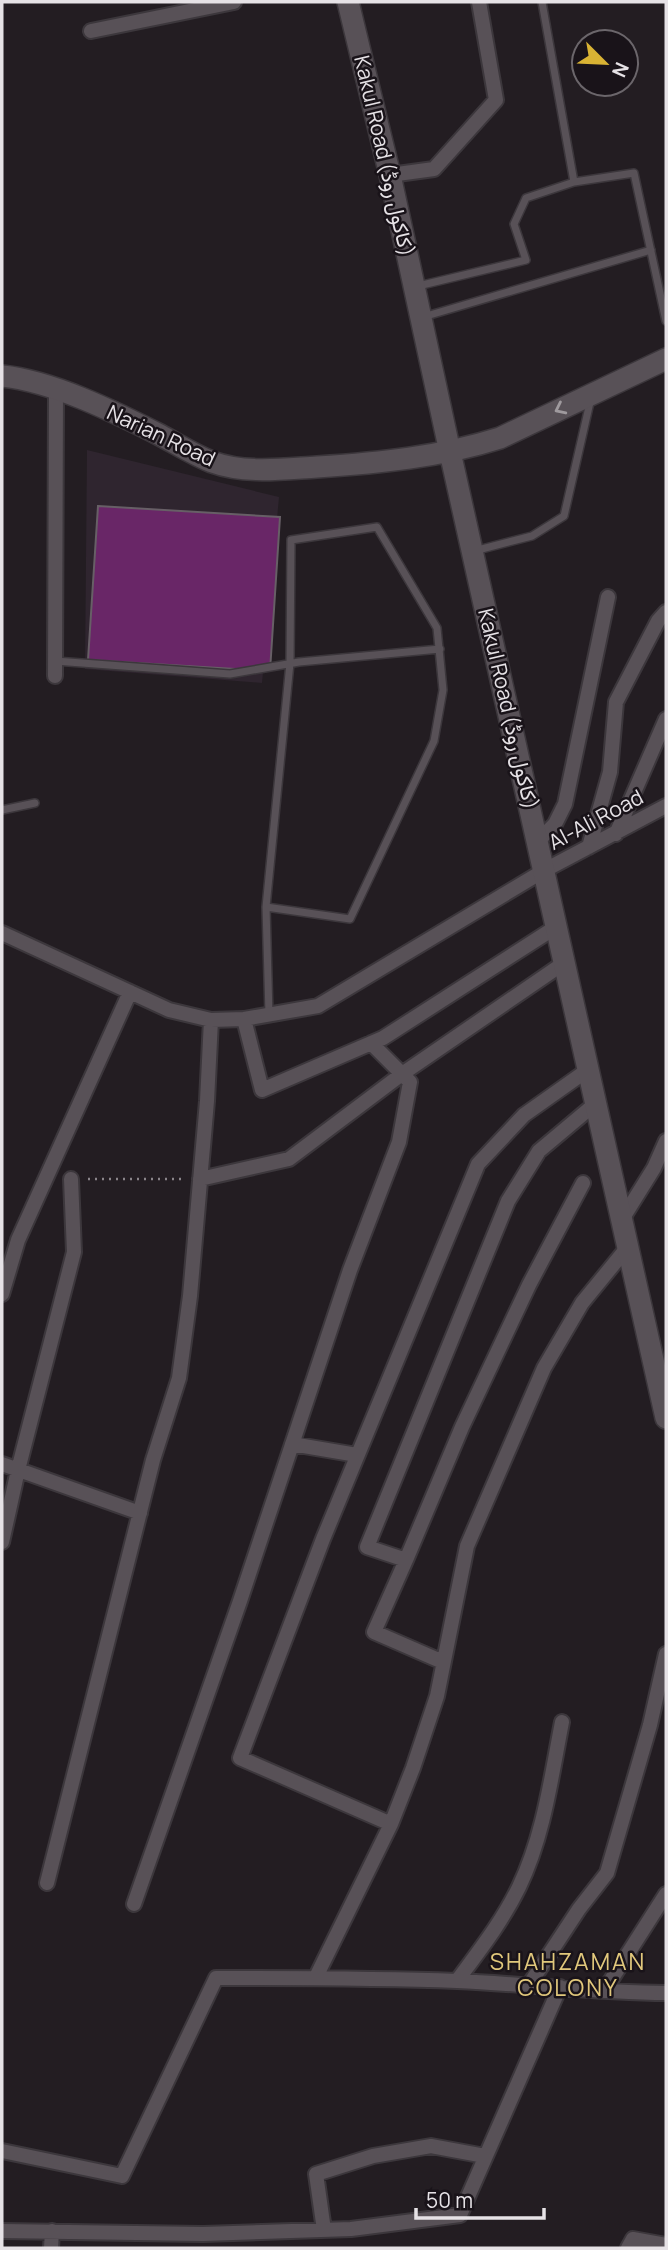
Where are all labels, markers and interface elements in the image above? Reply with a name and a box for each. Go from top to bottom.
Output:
north arrow [570,28,640,98]
street label: Kakul Road (کاکول روڈ) [348,53,422,259]
text: N [606,58,635,81]
street label: Narian Road [103,398,220,472]
one-way arrow [555,401,567,415]
street label: Kakul Road (کاکول روڈ) [472,606,546,812]
street label: Al-Ali Road [543,782,648,856]
district label: SHAHZAMAN COLONY [490,1945,646,2003]
scale bar [416,2176,544,2220]
text: 50 m [426,2186,473,2214]

